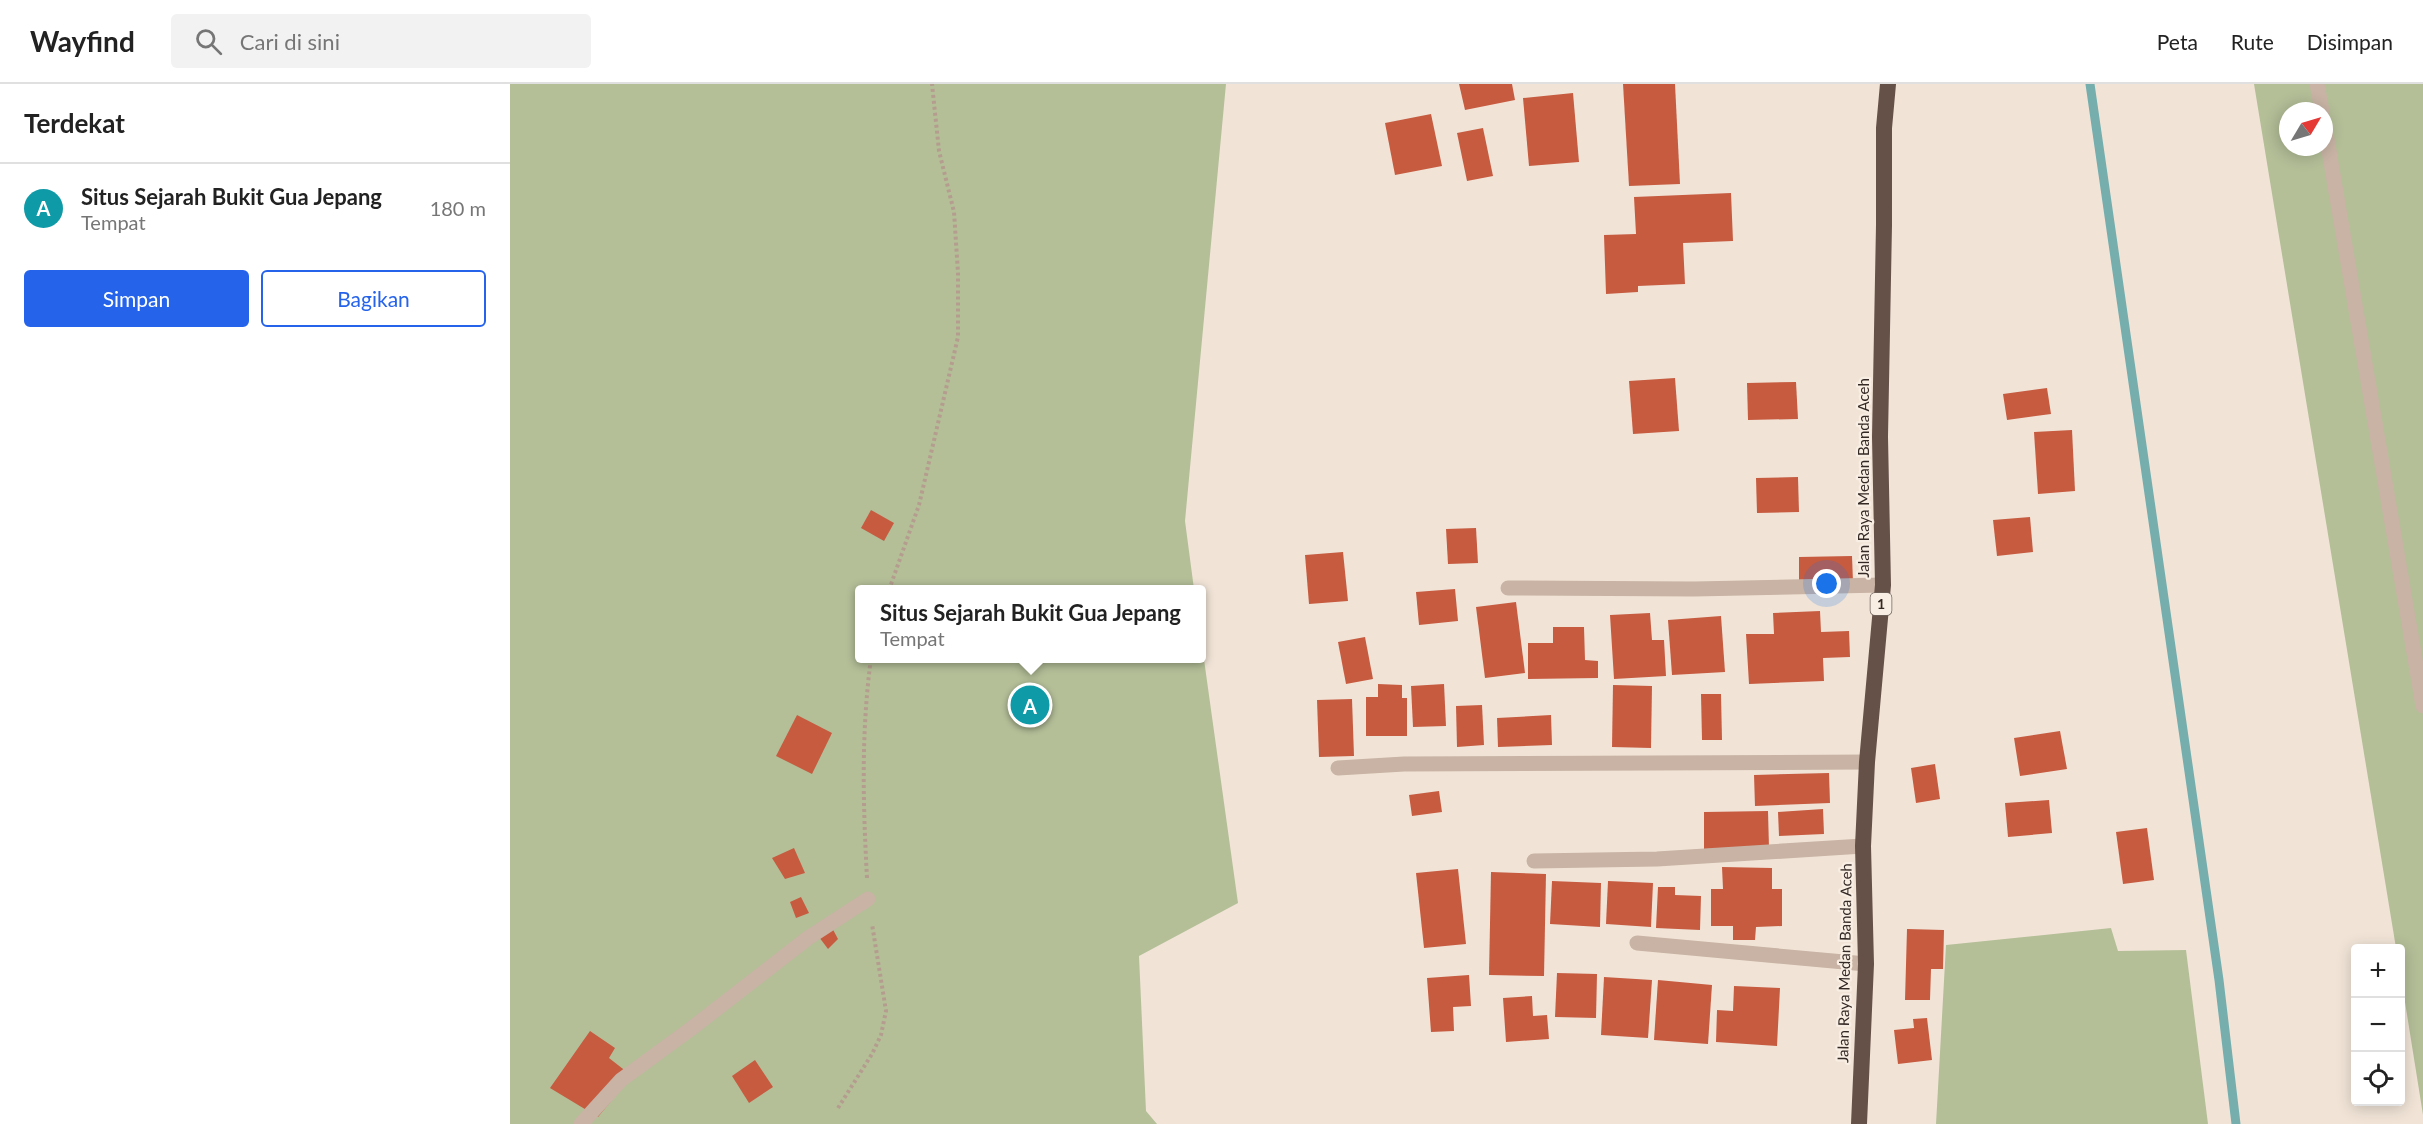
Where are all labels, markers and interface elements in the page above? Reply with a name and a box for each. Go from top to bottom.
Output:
search box [171,14,591,68]
text: Wayfind [30,24,135,58]
icon: search [192,25,225,58]
text: Cari di sini [240,28,340,55]
text: Peta [2157,29,2198,54]
text: Rute [2231,29,2274,54]
text: Disimpan [2307,29,2393,54]
north arrow [2279,102,2333,156]
text: Terdekat [24,107,125,139]
text: Situs Sejarah Bukit Gua Jepang [81,183,382,210]
text: A [37,196,50,220]
text: 180 m [430,196,486,220]
text: Tempat [81,210,146,234]
button: Simpan [24,270,249,327]
button: Bagikan [261,270,486,327]
street label: Jalan Raya Medan Banda Aceh [1854,378,1872,578]
your location [1812,569,1841,598]
popup [855,585,1206,663]
road number: 1 [1870,593,1892,615]
text: Situs Sejarah Bukit Gua Jepang [880,599,1181,626]
text: Tempat [880,626,945,650]
pin: A [1010,682,1050,728]
street label: Jalan Raya Medan Banda Aceh [1833,863,1855,1063]
map controls [2351,944,2405,1106]
button: + [2351,944,2405,998]
button: − [2351,998,2405,1052]
button: locate [2351,1052,2405,1106]

